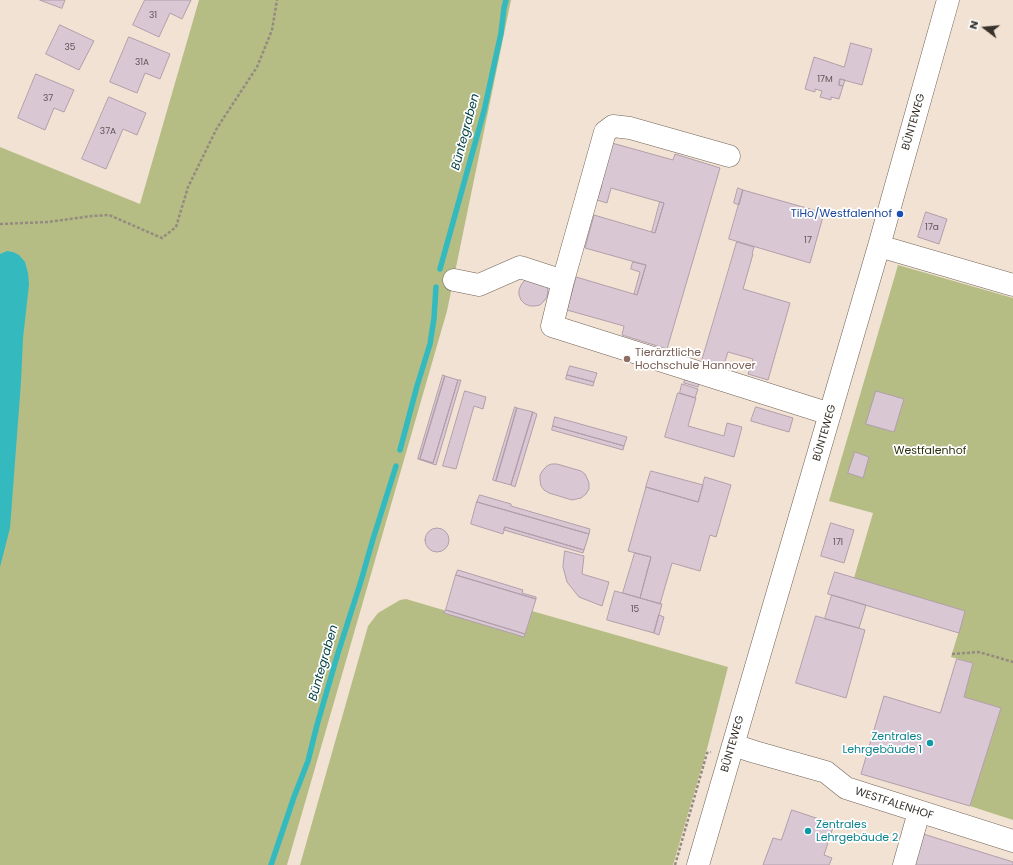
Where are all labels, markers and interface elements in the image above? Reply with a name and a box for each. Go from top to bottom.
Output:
north arrow [965,8,1005,48]
house number: 31 [149,11,157,21]
text: N [965,19,982,31]
house number: 35 [65,43,75,53]
house number: 31A [135,58,149,68]
house number: 17M [817,75,833,85]
water label: Büntegraben [449,92,483,172]
street label: BÜNTEWEG [900,92,928,152]
house number: 37 [43,94,53,104]
house number: 37A [100,127,116,137]
place label: TiHo/Westfalenhof [791,207,892,221]
marker: TiHo/Westfalenhof [895,209,905,219]
house number: 17a [925,223,939,233]
house number: 17 [804,236,812,246]
place label: Tierärztliche Hochschule Hannover [635,346,756,372]
marker: Tierärztliche Hochschule Hannover [622,354,632,364]
street label: BÜNTEWEG [811,403,839,463]
park label: Westfalenhof [894,444,966,458]
house number: 17l [833,538,843,548]
house number: 15 [631,605,639,615]
water label: Büntegraben [306,623,342,703]
street label: BÜNTEWEG [719,714,747,774]
place label: Zentrales Lehrgebäude 1 [842,730,922,756]
marker: Zentrales Lehrgebäude 1 [925,738,935,748]
street label: WESTFALENHOF [853,785,935,823]
place label: Zentrales Lehrgebäude 2 [816,818,898,844]
marker: Zentrales Lehrgebäude 2 [803,826,813,836]

